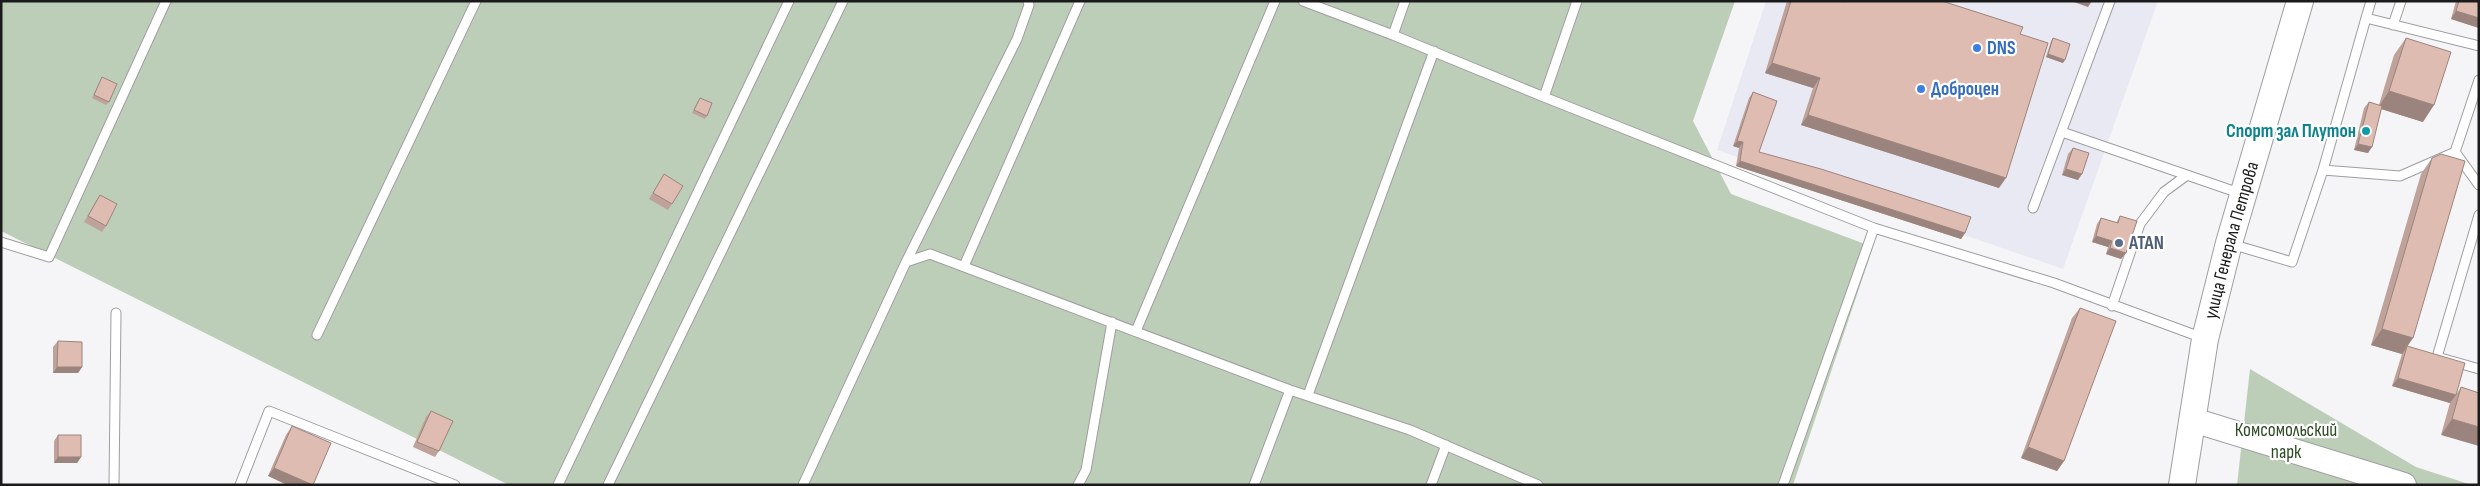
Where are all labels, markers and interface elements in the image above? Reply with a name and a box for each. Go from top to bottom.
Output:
place label: DNS [1987,37,2016,60]
marker: DNS [1971,42,1983,54]
place label: Доброцен [1931,78,1999,101]
marker: Доброцен [1915,83,1927,95]
place label: Спорт зал Плутон [2226,120,2356,143]
marker: Спорт зал Плутон [2360,125,2372,137]
street label: улица Генерала Петрова [2199,159,2264,321]
place label: ATAN [2128,232,2164,255]
marker: ATAN [2113,237,2125,249]
park label: Комсомольский парк [2235,419,2337,464]

